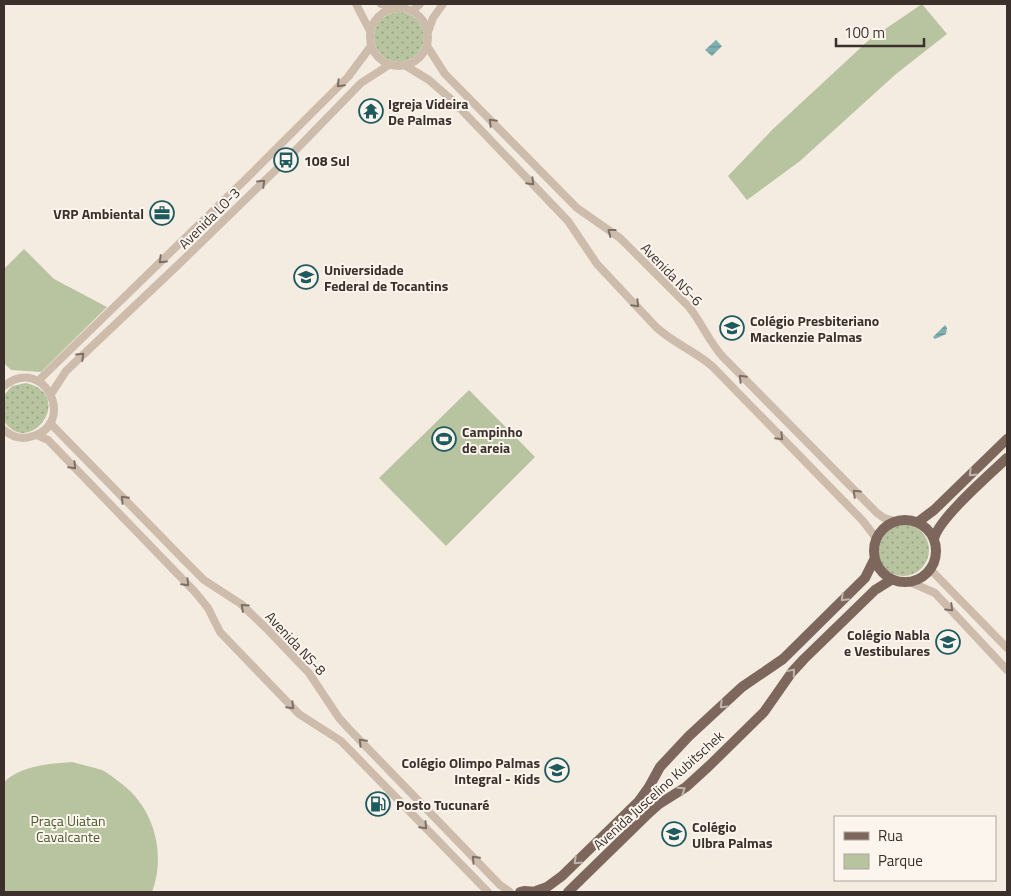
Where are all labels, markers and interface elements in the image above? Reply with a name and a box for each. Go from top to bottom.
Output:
scale bar [836,15,924,47]
text: 100 m [844,21,885,44]
one-way arrow [337,78,346,87]
place label: Igreja Videira De Palmas [388,93,468,130]
temple icon: Igreja Videira De Palmas [358,98,384,124]
one-way arrow [489,119,498,128]
bus stop icon: 108 Sul [273,147,299,173]
place label: 108 Sul [304,150,350,171]
one-way arrow [525,176,534,185]
one-way arrow [256,180,265,189]
street label: Avenida LO-3 [173,182,245,254]
office icon: VRP Ambiental [149,200,175,226]
place label: VRP Ambiental [53,203,144,224]
one-way arrow [608,229,617,237]
street label: Avenida NS-6 [636,238,708,310]
one-way arrow [159,254,168,263]
place label: Universidade Federal de Tocantins [324,259,449,296]
school or university icon: Universidade Federal de Tocantins [293,264,319,290]
one-way arrow [630,299,639,308]
place label: Colégio Presbiteriano Mackenzie Palmas [750,310,879,347]
school or university icon: Colégio Presbiteriano Mackenzie Palmas [719,315,745,341]
one-way arrow [76,353,85,362]
one-way arrow [739,375,748,384]
place label: Campinho de areia [462,421,523,458]
sports icon: Campinho de areia [431,426,457,452]
one-way arrow [775,431,784,440]
one-way arrow [67,461,76,470]
one-way arrow [969,467,978,476]
one-way arrow [853,490,862,499]
one-way arrow [120,496,129,505]
one-way arrow [180,577,189,586]
one-way arrow [841,592,850,601]
one-way arrow [944,602,953,611]
one-way arrow [241,604,250,613]
street label: Avenida NS-8 [261,606,331,680]
place label: Colégio Nabla e Vestibulares [844,624,930,661]
school or university icon: Colégio Nabla e Vestibulares [935,629,961,655]
one-way arrow [787,669,795,678]
one-way arrow [720,699,729,708]
one-way arrow [286,700,295,709]
street label: Avenida Juscelino Kubitschek [588,725,728,855]
one-way arrow [359,739,368,748]
place label: Colégio Olimpo Palmas Integral - Kids [401,752,540,789]
school or university icon: Colégio Olimpo Palmas Integral - Kids [544,757,570,783]
one-way arrow [676,787,685,796]
fuel station icon: Posto Tucunaré [365,791,391,817]
place label: Posto Tucunaré [396,794,490,815]
park label: Praça Uiatan Cavalcante [31,810,105,847]
place label: Colégio Ulbra Palmas [692,816,773,853]
legend [834,816,996,881]
one-way arrow [418,820,427,829]
school or university icon: Colégio Ulbra Palmas [661,821,687,847]
text: Rua [878,824,903,847]
text: Parque [878,849,923,872]
one-way arrow [472,855,481,864]
one-way arrow [574,855,583,864]

